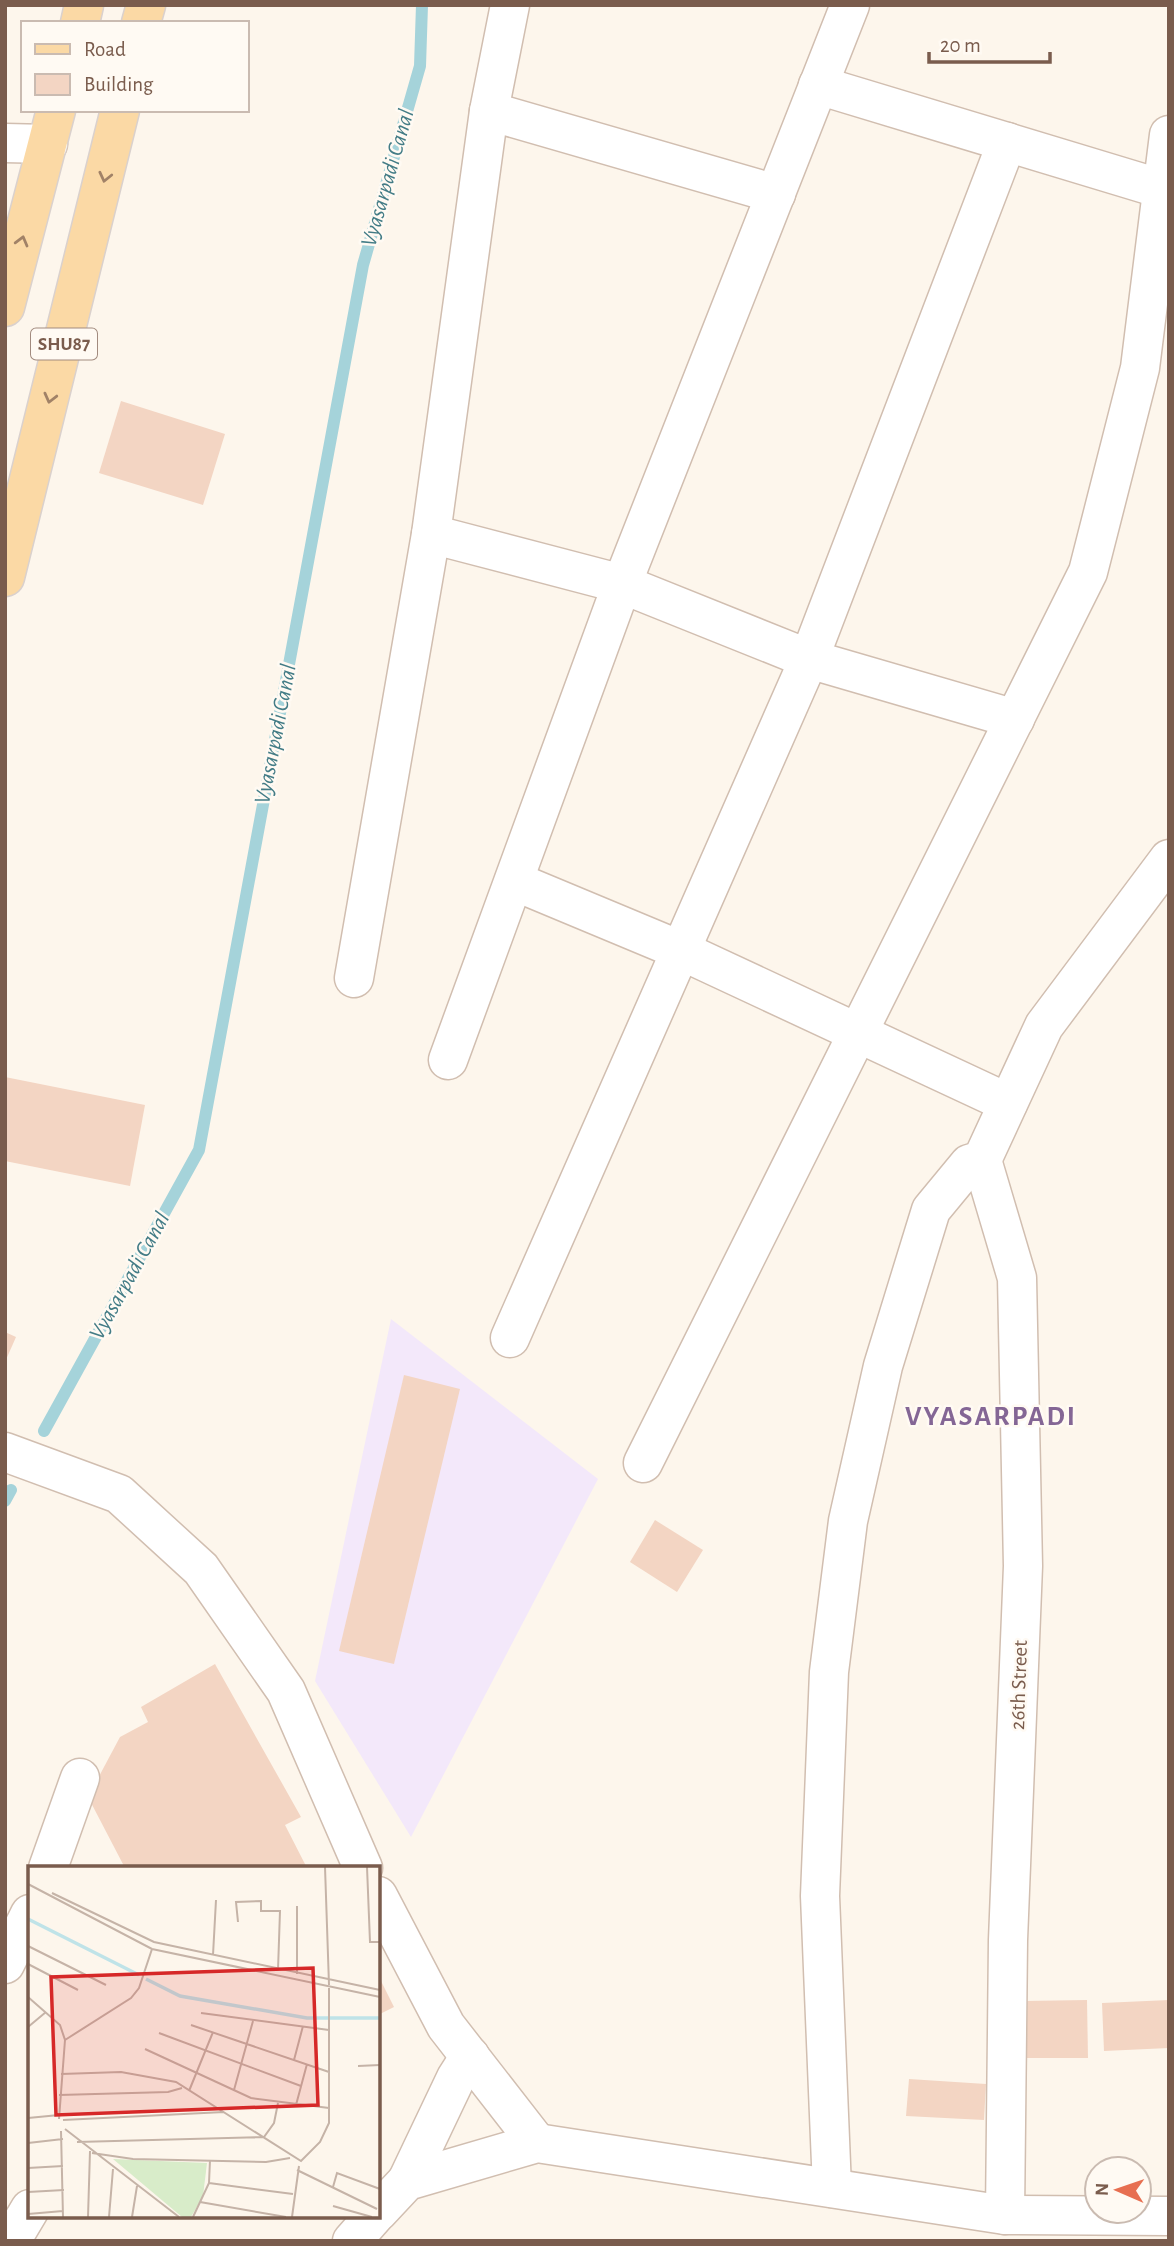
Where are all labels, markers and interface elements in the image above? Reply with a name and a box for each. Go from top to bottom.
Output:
legend [21,21,248,112]
scale bar [929,21,1050,65]
text: 20 m [940,35,981,56]
text: Road [84,39,126,60]
text: Building [84,74,154,95]
water label: Vyasarpadi Canal [357,106,419,249]
one-way arrow [98,171,113,183]
one-way arrow [14,235,29,247]
road number: SHU87 [31,328,97,360]
one-way arrow [44,391,58,403]
water label: Vyasarpadi Canal [251,662,301,806]
water label: Vyasarpadi Canal [86,1208,175,1344]
district label: VYASARPADI [905,1403,1077,1431]
street label: 26th Street [1007,1639,1031,1730]
inset map [28,1866,380,2218]
north arrow [1083,2155,1153,2225]
text: N [1093,2183,1112,2196]

